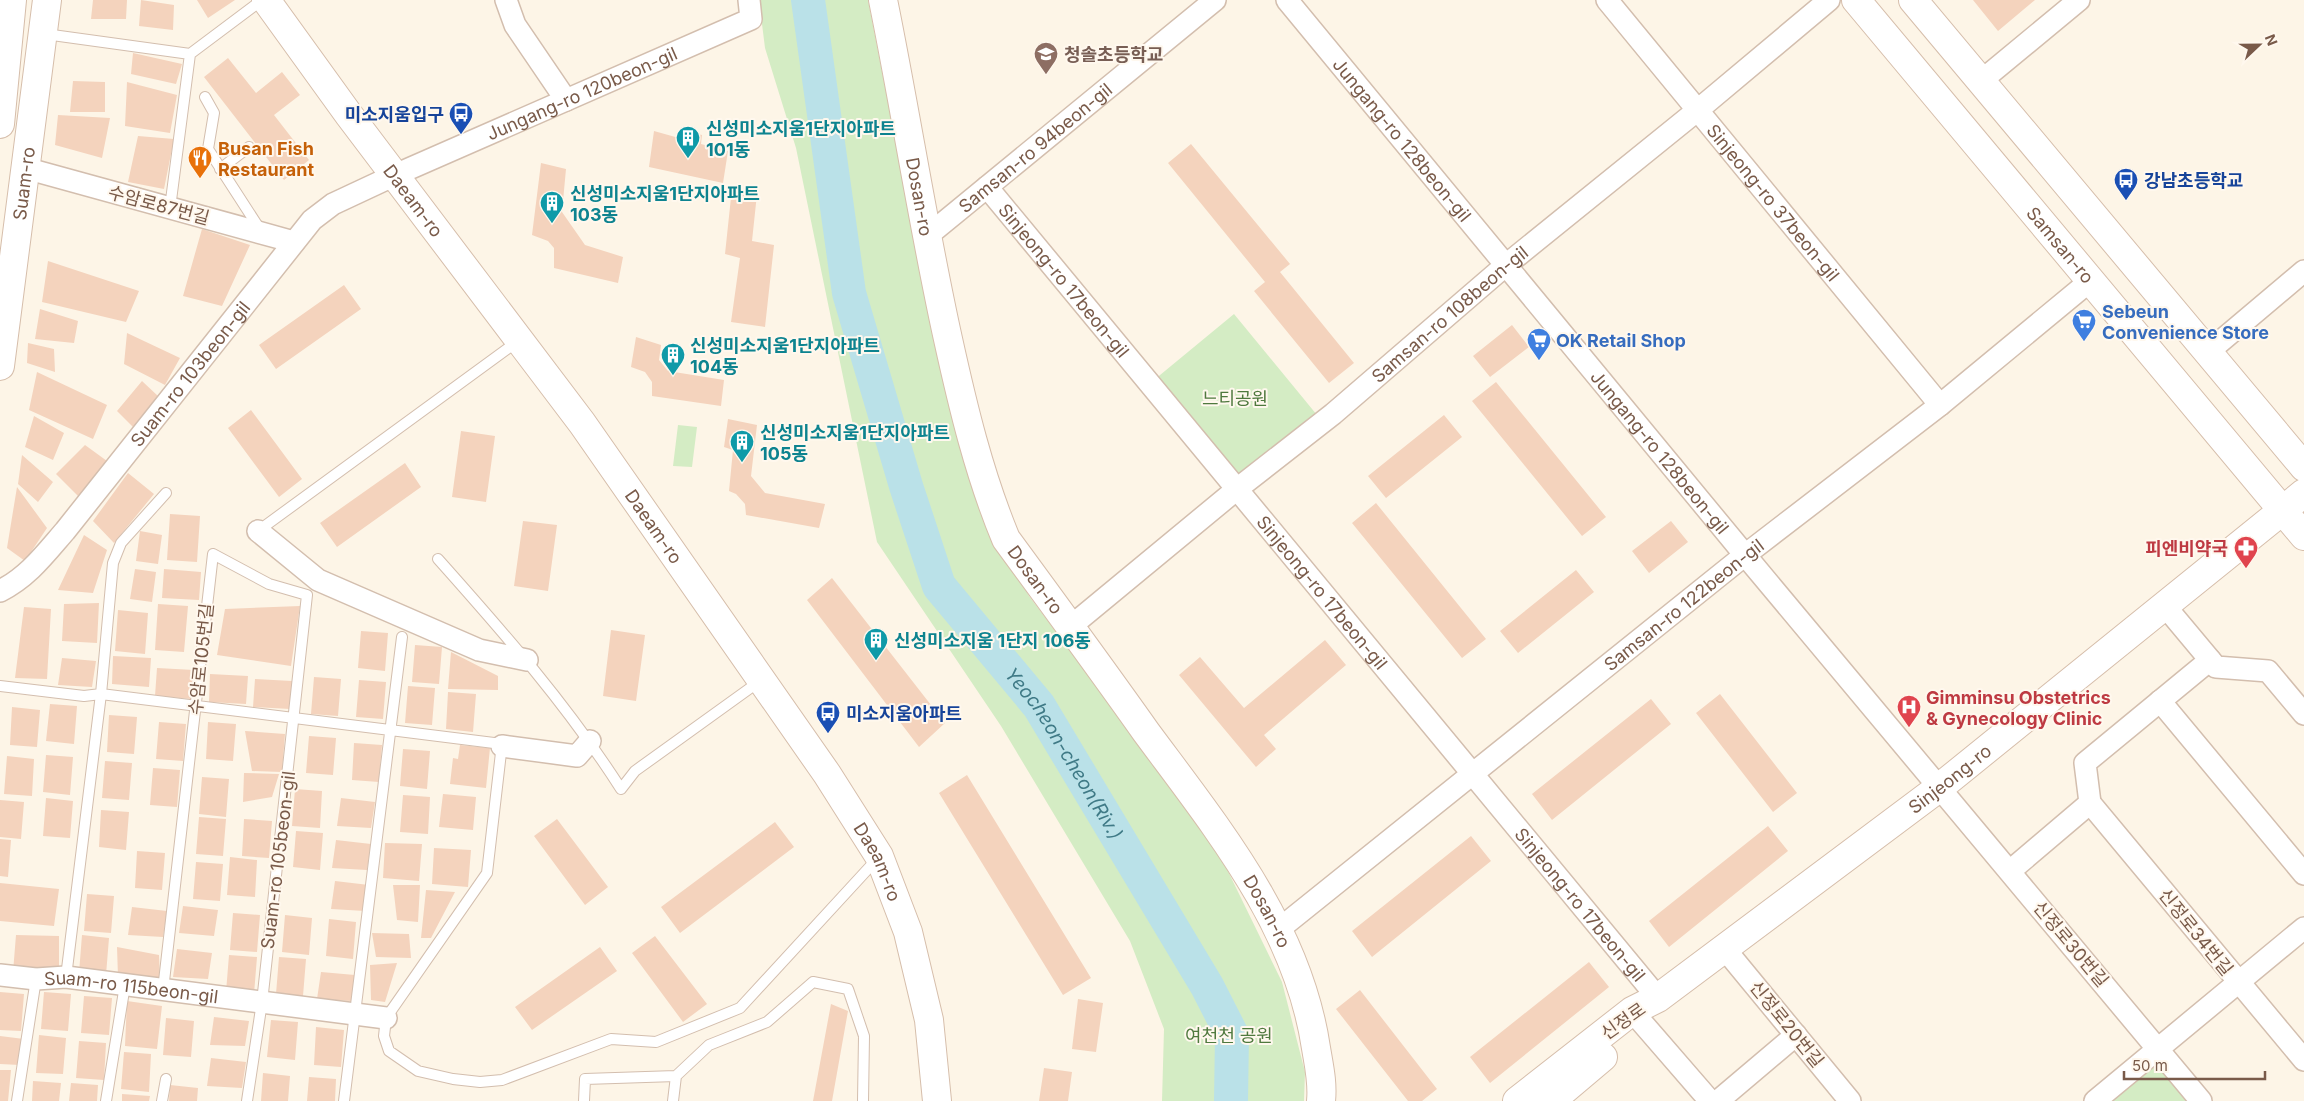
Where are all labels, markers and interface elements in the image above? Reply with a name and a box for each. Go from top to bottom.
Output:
north arrow [2234,20,2284,70]
text: N [2262,32,2281,48]
school or university icon: 청솔초등학교 [1033,41,1059,75]
street label: Jungang-ro 120beon-gil [483,42,680,144]
place label: 청솔초등학교 [1064,44,1163,65]
street label: Jungang-ro 128beon-gil [1329,54,1476,226]
street label: Samsan-ro 94beon-gil [954,79,1116,217]
bus stop icon: 미소지움입구 [448,101,474,135]
place label: 미소지움입구 [345,104,444,125]
place label: 신성미소지움1단지아파트 101동 [706,118,896,160]
street label: Sinjeong-ro 37beon-gil [1703,120,1844,285]
building icon: 신성미소지움1단지아파트 101동 [675,125,701,159]
place label: Busan Fish Restaurant [218,138,314,180]
restaurant icon: Busan Fish Restaurant [187,145,213,179]
street label: Suam-ro [8,146,39,221]
street label: Dosan-ro [902,156,937,238]
street label: Daeam-ro [380,160,448,241]
bus stop icon: 강남초등학교 [2113,167,2139,201]
place label: 강남초등학교 [2144,170,2243,191]
street label: 수암로87번길 [106,181,212,229]
place label: 신성미소지움1단지아파트 103동 [570,183,760,225]
building icon: 신성미소지움1단지아파트 103동 [539,190,565,224]
street label: Sinjeong-ro 17beon-gil [995,199,1134,361]
street label: Samsan-ro [2023,202,2099,287]
street label: Samsan-ro 108beon-gil [1367,241,1532,387]
street label: Suam-ro 103beon-gil [126,297,254,451]
place label: Sebeun Convenience Store [2102,301,2269,343]
supermarket icon: Sebeun Convenience Store [2071,308,2097,342]
supermarket icon: OK Retail Shop [1526,327,1552,361]
place label: OK Retail Shop [1556,330,1686,351]
place label: 신성미소지움1단지아파트 104동 [690,335,880,377]
building icon: 신성미소지움1단지아파트 104동 [660,342,686,376]
street label: Jungang-ro 128beon-gil [1586,366,1733,538]
park label: 느티공원 [1202,388,1268,409]
place label: 신성미소지움1단지아파트 105동 [760,422,950,464]
building icon: 신성미소지움1단지아파트 105동 [729,429,755,463]
street label: Daeam-ro [621,485,687,567]
street label: Sinjeong-ro 17beon-gil [1253,511,1392,673]
street label: Samsan-ro 122beon-gil [1599,534,1768,675]
pharmacy icon: 피엔비약국 [2233,535,2259,569]
place label: 피엔비약국 [2145,538,2228,559]
street label: Dosan-ro [1004,541,1068,618]
street label: 수암로105번길 [185,602,217,716]
building icon: 신성미소지움 1단지 106동 [863,627,889,661]
place label: 신성미소지움 1단지 106동 [894,630,1091,651]
water label: Yeocheon-cheon(Riv.) [1000,663,1128,843]
place label: Gimminsu Obstetrics & Gynecology Clinic [1926,687,2111,729]
hospital icon: Gimminsu Obstetrics & Gynecology Clinic [1896,694,1922,728]
bus stop icon: 미소지움아파트 [815,700,841,734]
place label: 미소지움아파트 [846,703,962,724]
street label: Sinjeong-ro [1904,740,1995,818]
street label: Suam-ro 105beon-gil [257,770,299,950]
street label: Daeam-ro [850,818,906,904]
street label: Sinjeong-ro 17beon-gil [1511,823,1650,985]
street label: Dosan-ro [1240,871,1295,951]
street label: 신정로34번길 [2155,884,2237,980]
street label: 신정로30번길 [2029,897,2113,991]
street label: Suam-ro 115beon-gil [43,967,219,1007]
street label: 신정로20번길 [1746,977,1828,1071]
street label: 신정로 [1597,998,1649,1044]
park label: 여천천 공원 [1185,1025,1273,1046]
scale bar [2124,1048,2265,1080]
text: 50 m [2132,1056,2168,1075]

